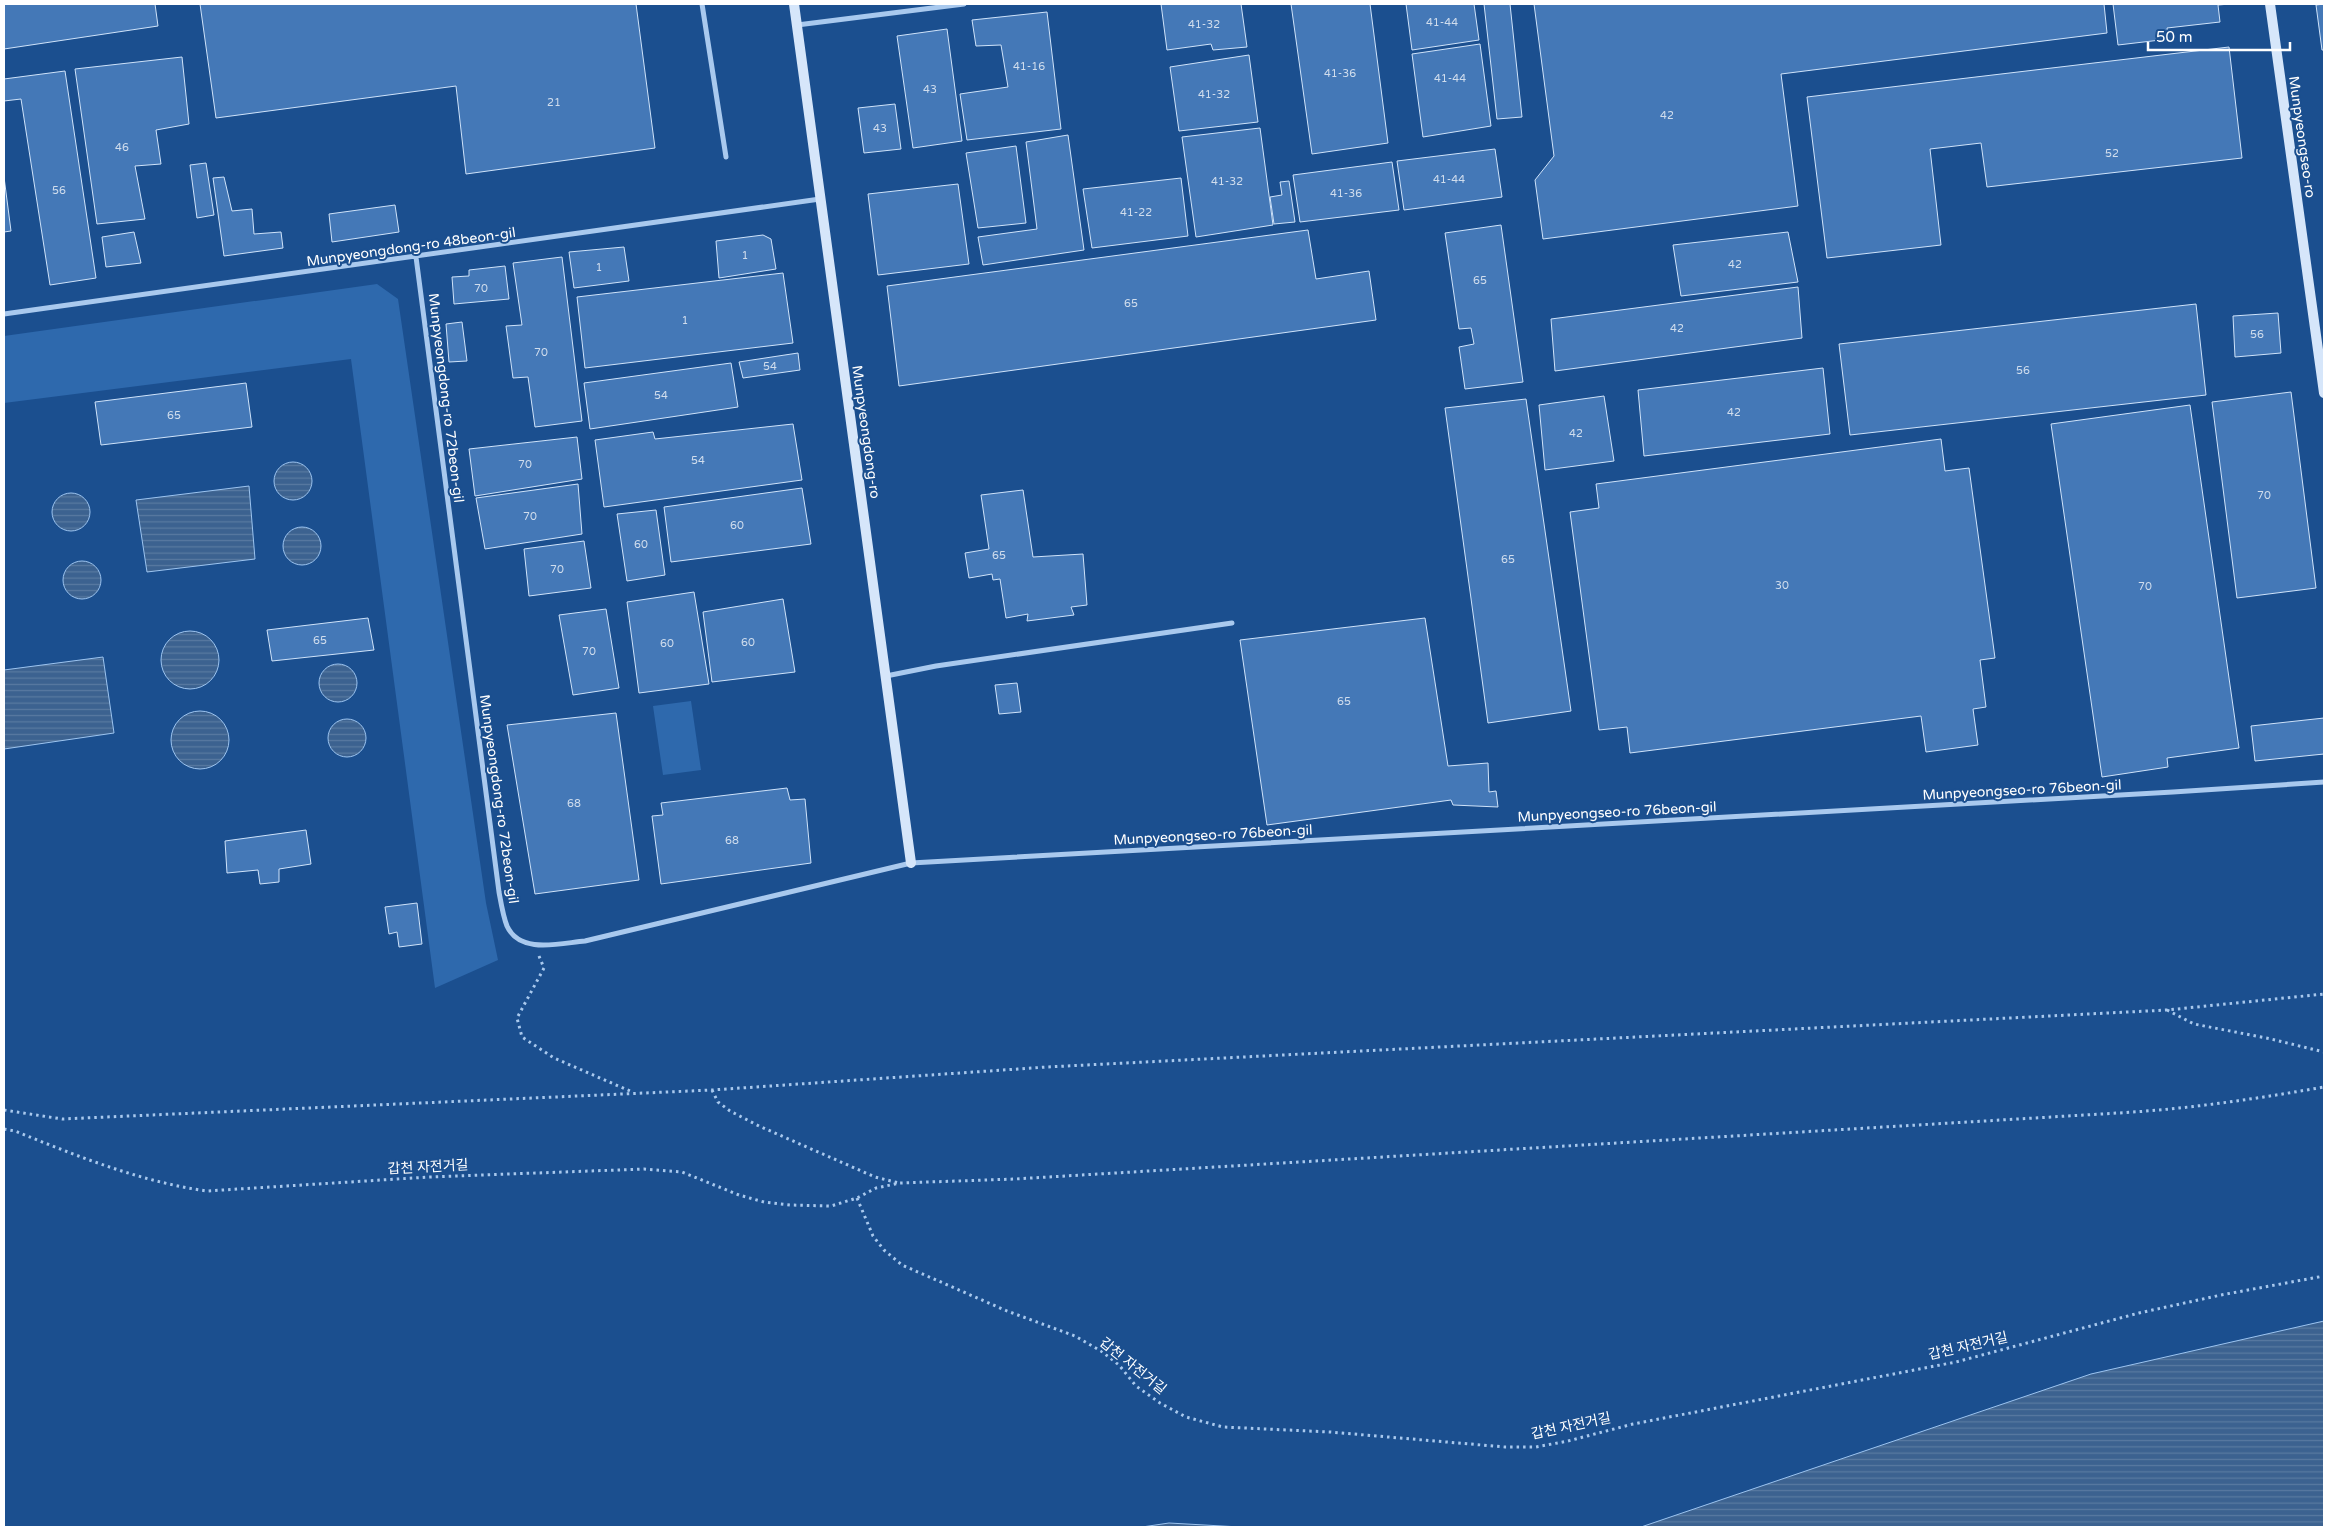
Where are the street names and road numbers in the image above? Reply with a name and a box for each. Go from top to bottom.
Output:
street label: Munpyeongseo-ro [2285,75,2319,199]
street label: Munpyeongdong-ro 48beon-gil [305,224,517,270]
street label: Munpyeongdong-ro 72beon-gil [425,292,467,504]
street label: Munpyeongdong-ro [848,364,884,500]
street label: Munpyeongdong-ro 72beon-gil [476,693,522,905]
street label: Munpyeongseo-ro 76beon-gil [1922,776,2122,804]
street label: Munpyeongseo-ro 76beon-gil [1517,798,1717,826]
street label: Munpyeongseo-ro 76beon-gil [1113,821,1313,849]
street label: 갑천 자전거길 [387,1156,469,1178]
street label: 갑천 자전거길 [1927,1329,2009,1363]
street label: 갑천 자전거길 [1096,1334,1170,1398]
street label: 갑천 자전거길 [1530,1409,1612,1443]

